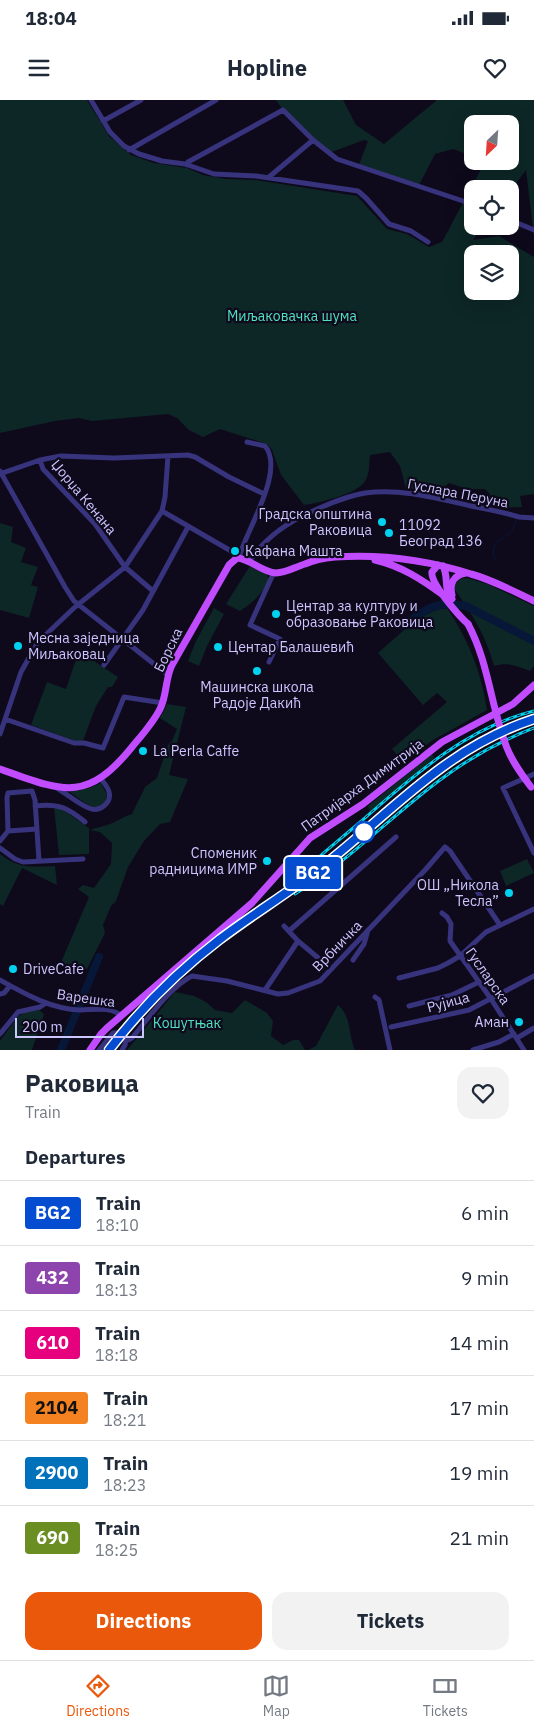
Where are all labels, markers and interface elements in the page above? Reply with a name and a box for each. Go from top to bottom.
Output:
text: 18:04 [25,6,77,30]
text: Hopline [227,53,307,82]
icon: menu [25,54,53,82]
icon: heart [481,54,509,82]
north arrow [464,115,519,170]
map controls [464,115,519,300]
button: locate [464,180,519,235]
button: layers [464,245,519,300]
park label: Миљаковачка шума [227,307,358,325]
street label: Џорџа Кенана [47,456,121,539]
street label: Гуслара Перуна [406,474,511,512]
place label: Градска општина Раковица [259,505,373,539]
marker: Градска општина Раковица [376,516,388,528]
place label: 11092 Београд 136 [399,516,482,550]
marker: 11092 Београд 136 [383,527,395,539]
place label: Кафана Машта [245,542,343,560]
marker: Кафана Машта [229,545,241,557]
place label: Центар за културу и образовање Раковица [286,597,434,631]
marker: Центар за културу и образовање Раковица [270,608,282,620]
street label: Борска [150,624,187,675]
place label: Месна заједница Миљаковац [28,629,140,663]
place label: Центар Балашевић [228,638,354,656]
marker: Месна заједница Миљаковац [12,640,24,652]
marker: Центар Балашевић [212,641,224,653]
marker: Машинска школа Радоје Дакић [251,665,263,677]
place label: Машинска школа Радоје Дакић [200,678,314,712]
street label: Патријарха Димитрија [297,734,427,835]
place label: La Perla Caffe [153,742,240,760]
marker: La Perla Caffe [137,745,149,757]
unlabelled marker [353,821,375,843]
place label: Споменик радницима ИМР [149,844,257,878]
marker: Споменик радницима ИМР [261,855,273,867]
line badge: BG2 [284,857,342,889]
text: BG2 [295,861,331,884]
place label: ОШ „Никола Тесла” [417,876,500,910]
marker: ОШ „Никола Тесла” [503,887,515,899]
street label: Врбничка [308,916,366,975]
street label: Гусларска [462,944,515,1009]
place label: DriveCafe [23,960,84,978]
marker: DriveCafe [7,963,19,975]
street label: Варешка [56,985,117,1011]
street label: Рујица [425,988,472,1016]
place label: Аман [475,1013,509,1031]
park label: Кошутњак [153,1014,222,1032]
scale bar [15,1015,144,1038]
marker: Аман [513,1016,525,1028]
text: 200 m [22,1018,63,1036]
text: Раковица [25,1067,139,1099]
button: heart [457,1067,509,1119]
text: Train [25,1102,61,1122]
text: Departures [25,1145,125,1169]
text: Train [96,1191,141,1215]
text: BG2 [35,1201,71,1224]
text: 6 min [461,1201,509,1225]
text: 18:10 [96,1215,139,1235]
text: Train [95,1256,140,1280]
text: 432 [36,1266,69,1289]
text: 9 min [461,1266,509,1290]
text: 18:13 [95,1280,138,1300]
text: Train [95,1321,140,1345]
text: 610 [36,1331,69,1354]
text: 14 min [450,1331,509,1355]
text: 18:18 [95,1345,138,1365]
text: Train [103,1386,148,1410]
text: 2104 [35,1396,78,1419]
text: 17 min [450,1396,509,1420]
text: 18:21 [103,1410,146,1430]
text: Train [103,1451,148,1475]
text: 2900 [35,1461,78,1484]
text: 19 min [450,1461,509,1485]
text: 18:23 [103,1475,146,1495]
text: Train [95,1516,140,1540]
text: 690 [36,1526,69,1549]
text: 21 min [450,1526,509,1550]
text: 18:25 [95,1540,138,1560]
button: Directions [25,1592,262,1650]
button: Tickets [272,1592,509,1650]
tab: Directions [66,1672,130,1720]
tab: Map [262,1672,290,1720]
tab: Tickets [423,1672,468,1720]

